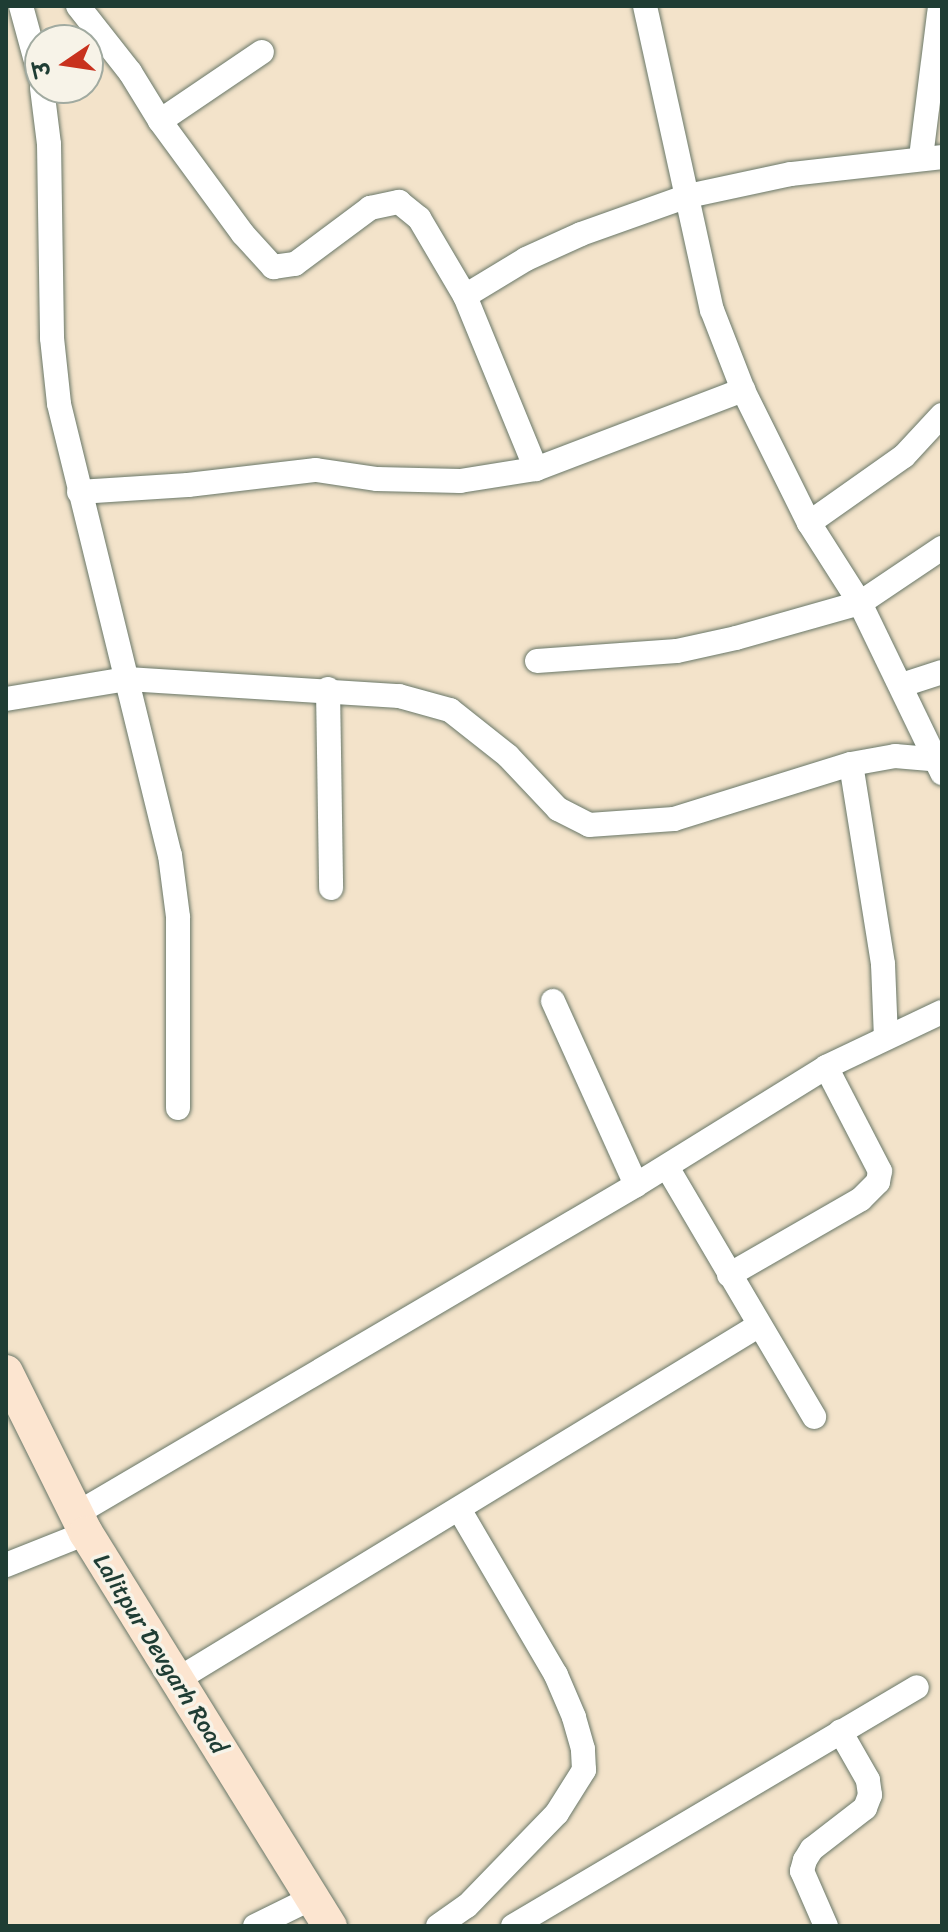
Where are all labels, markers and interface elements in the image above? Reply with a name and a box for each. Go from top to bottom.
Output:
north arrow [24,24,104,104]
text: उ [21,58,63,81]
street label: Lalitpur Devgarh Road [87,1548,233,1760]

